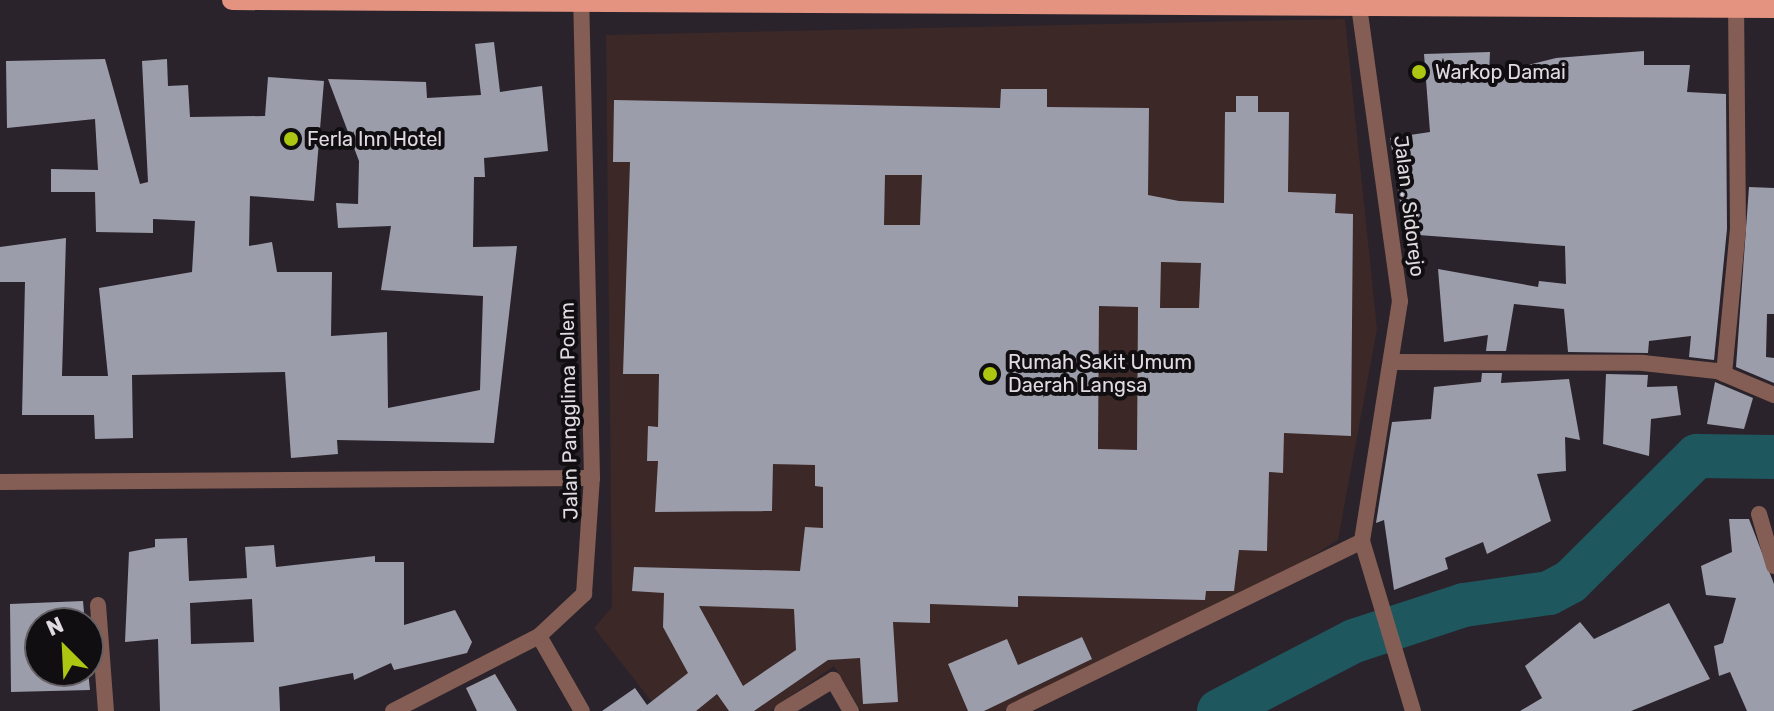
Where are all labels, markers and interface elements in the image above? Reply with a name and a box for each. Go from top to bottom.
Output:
place label: Warkop Damai [1435,60,1566,84]
marker: Warkop Damai [1410,63,1428,81]
place label: Ferla Inn Hotel [307,127,442,151]
marker: Ferla Inn Hotel [282,130,300,148]
street label: Jalan . Sidorejo [1388,134,1430,278]
street label: Jalan Pangglima Polem [555,302,583,520]
place label: Rumah Sakit Umum Daerah Langsa [1008,350,1192,397]
marker: Rumah Sakit Umum Daerah Langsa [979,363,1001,385]
north arrow [24,607,104,687]
text: N [42,611,68,642]

